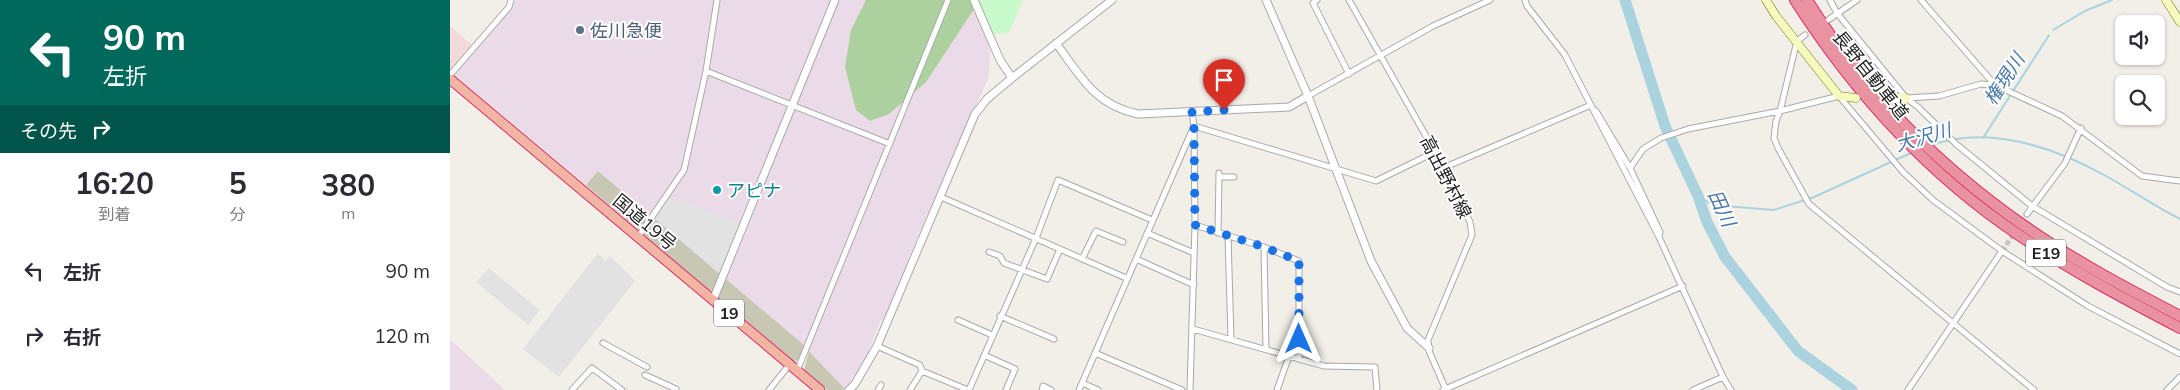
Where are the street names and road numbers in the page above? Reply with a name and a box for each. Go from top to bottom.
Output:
street label: 長野自動車道 [1828,26,1914,124]
street label: 高出野村線 [1415,132,1477,222]
street label: 国道19号 [609,189,681,255]
road number: E19 [2026,240,2066,266]
road number: 19 [714,300,744,326]

